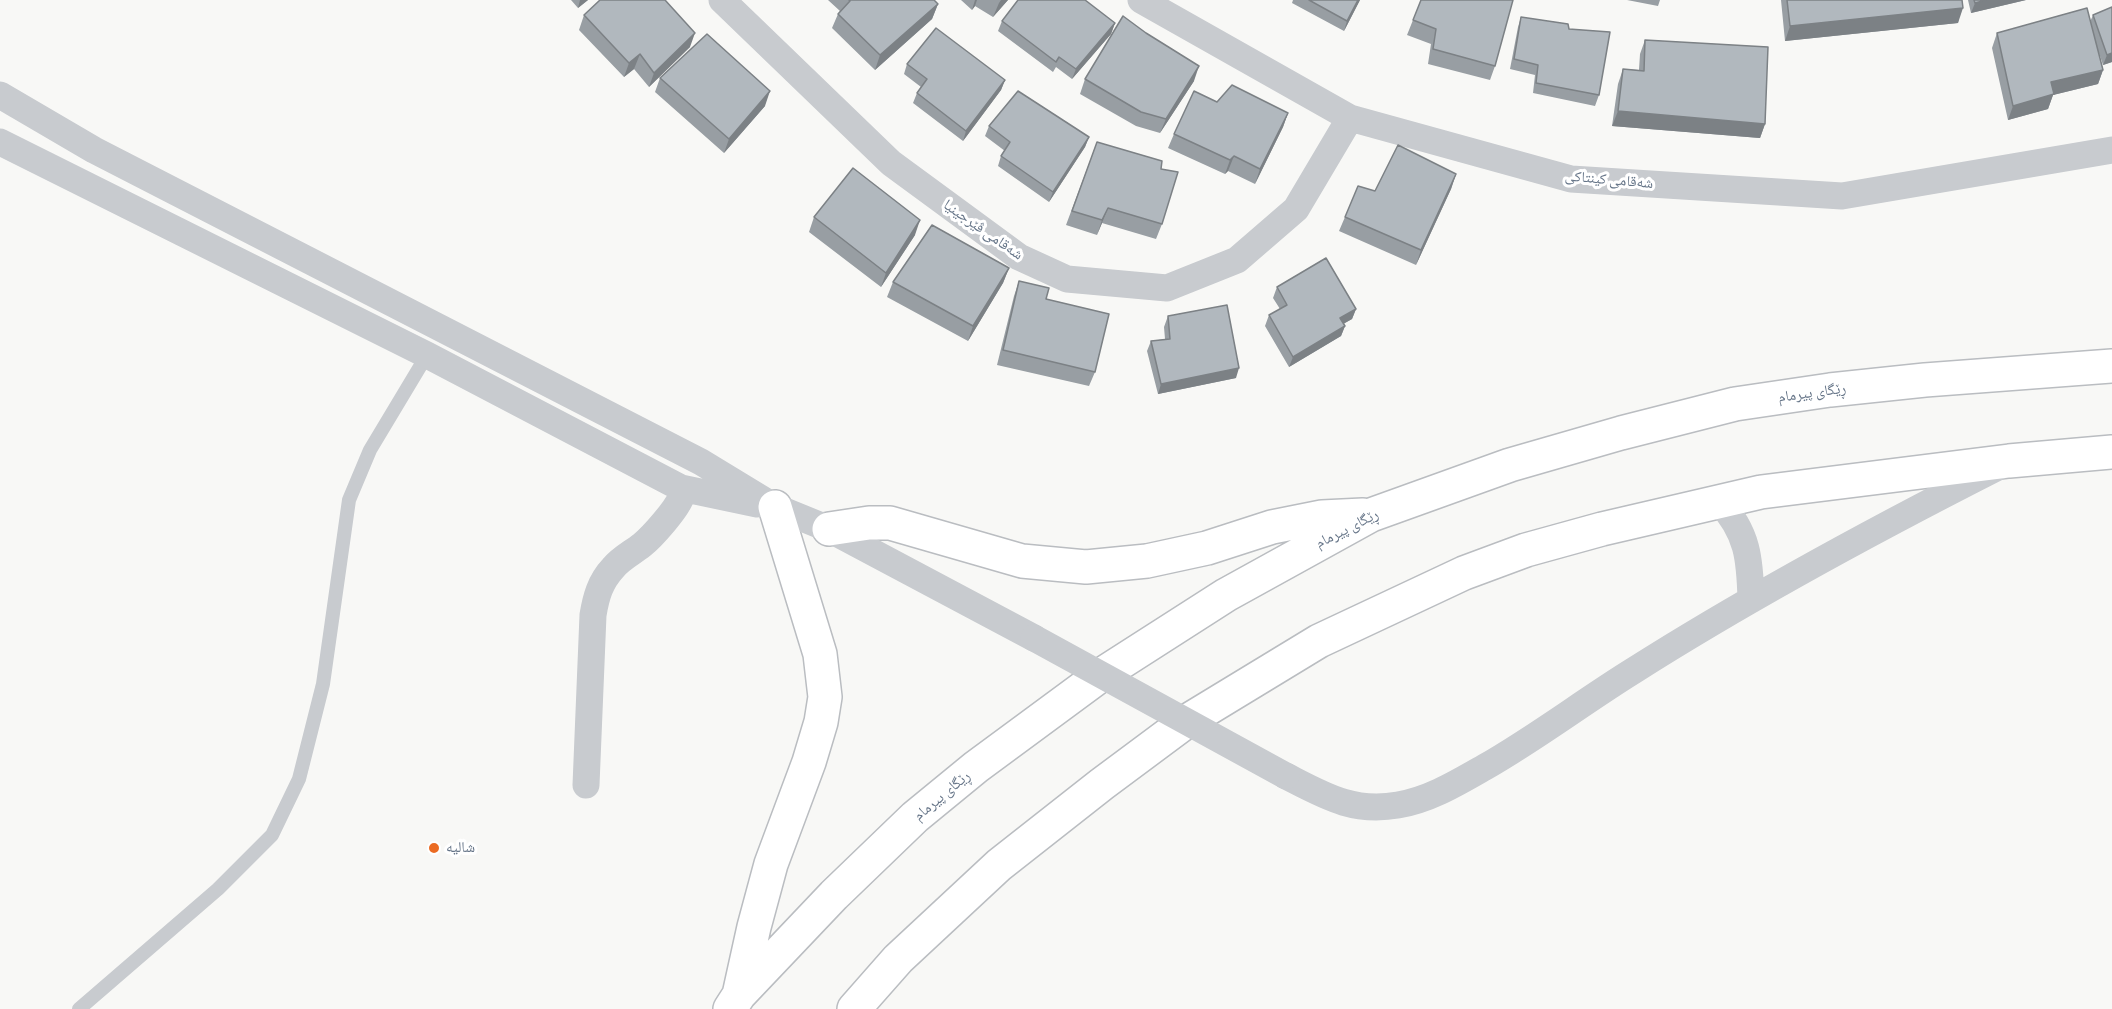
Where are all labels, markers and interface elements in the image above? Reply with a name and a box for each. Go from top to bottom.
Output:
street label: شەقامی کینتاکی [1564,167,1654,193]
street label: شەقامی ڤێرجینیا [940,196,1026,264]
street label: ڕێگای پیرمام [1777,379,1847,407]
street label: ڕێگای پیرمام [1312,505,1382,553]
street label: ڕێگای پیرمام [910,767,974,825]
place label: شاليه [446,839,475,857]
marker: شاليه [427,841,441,855]

